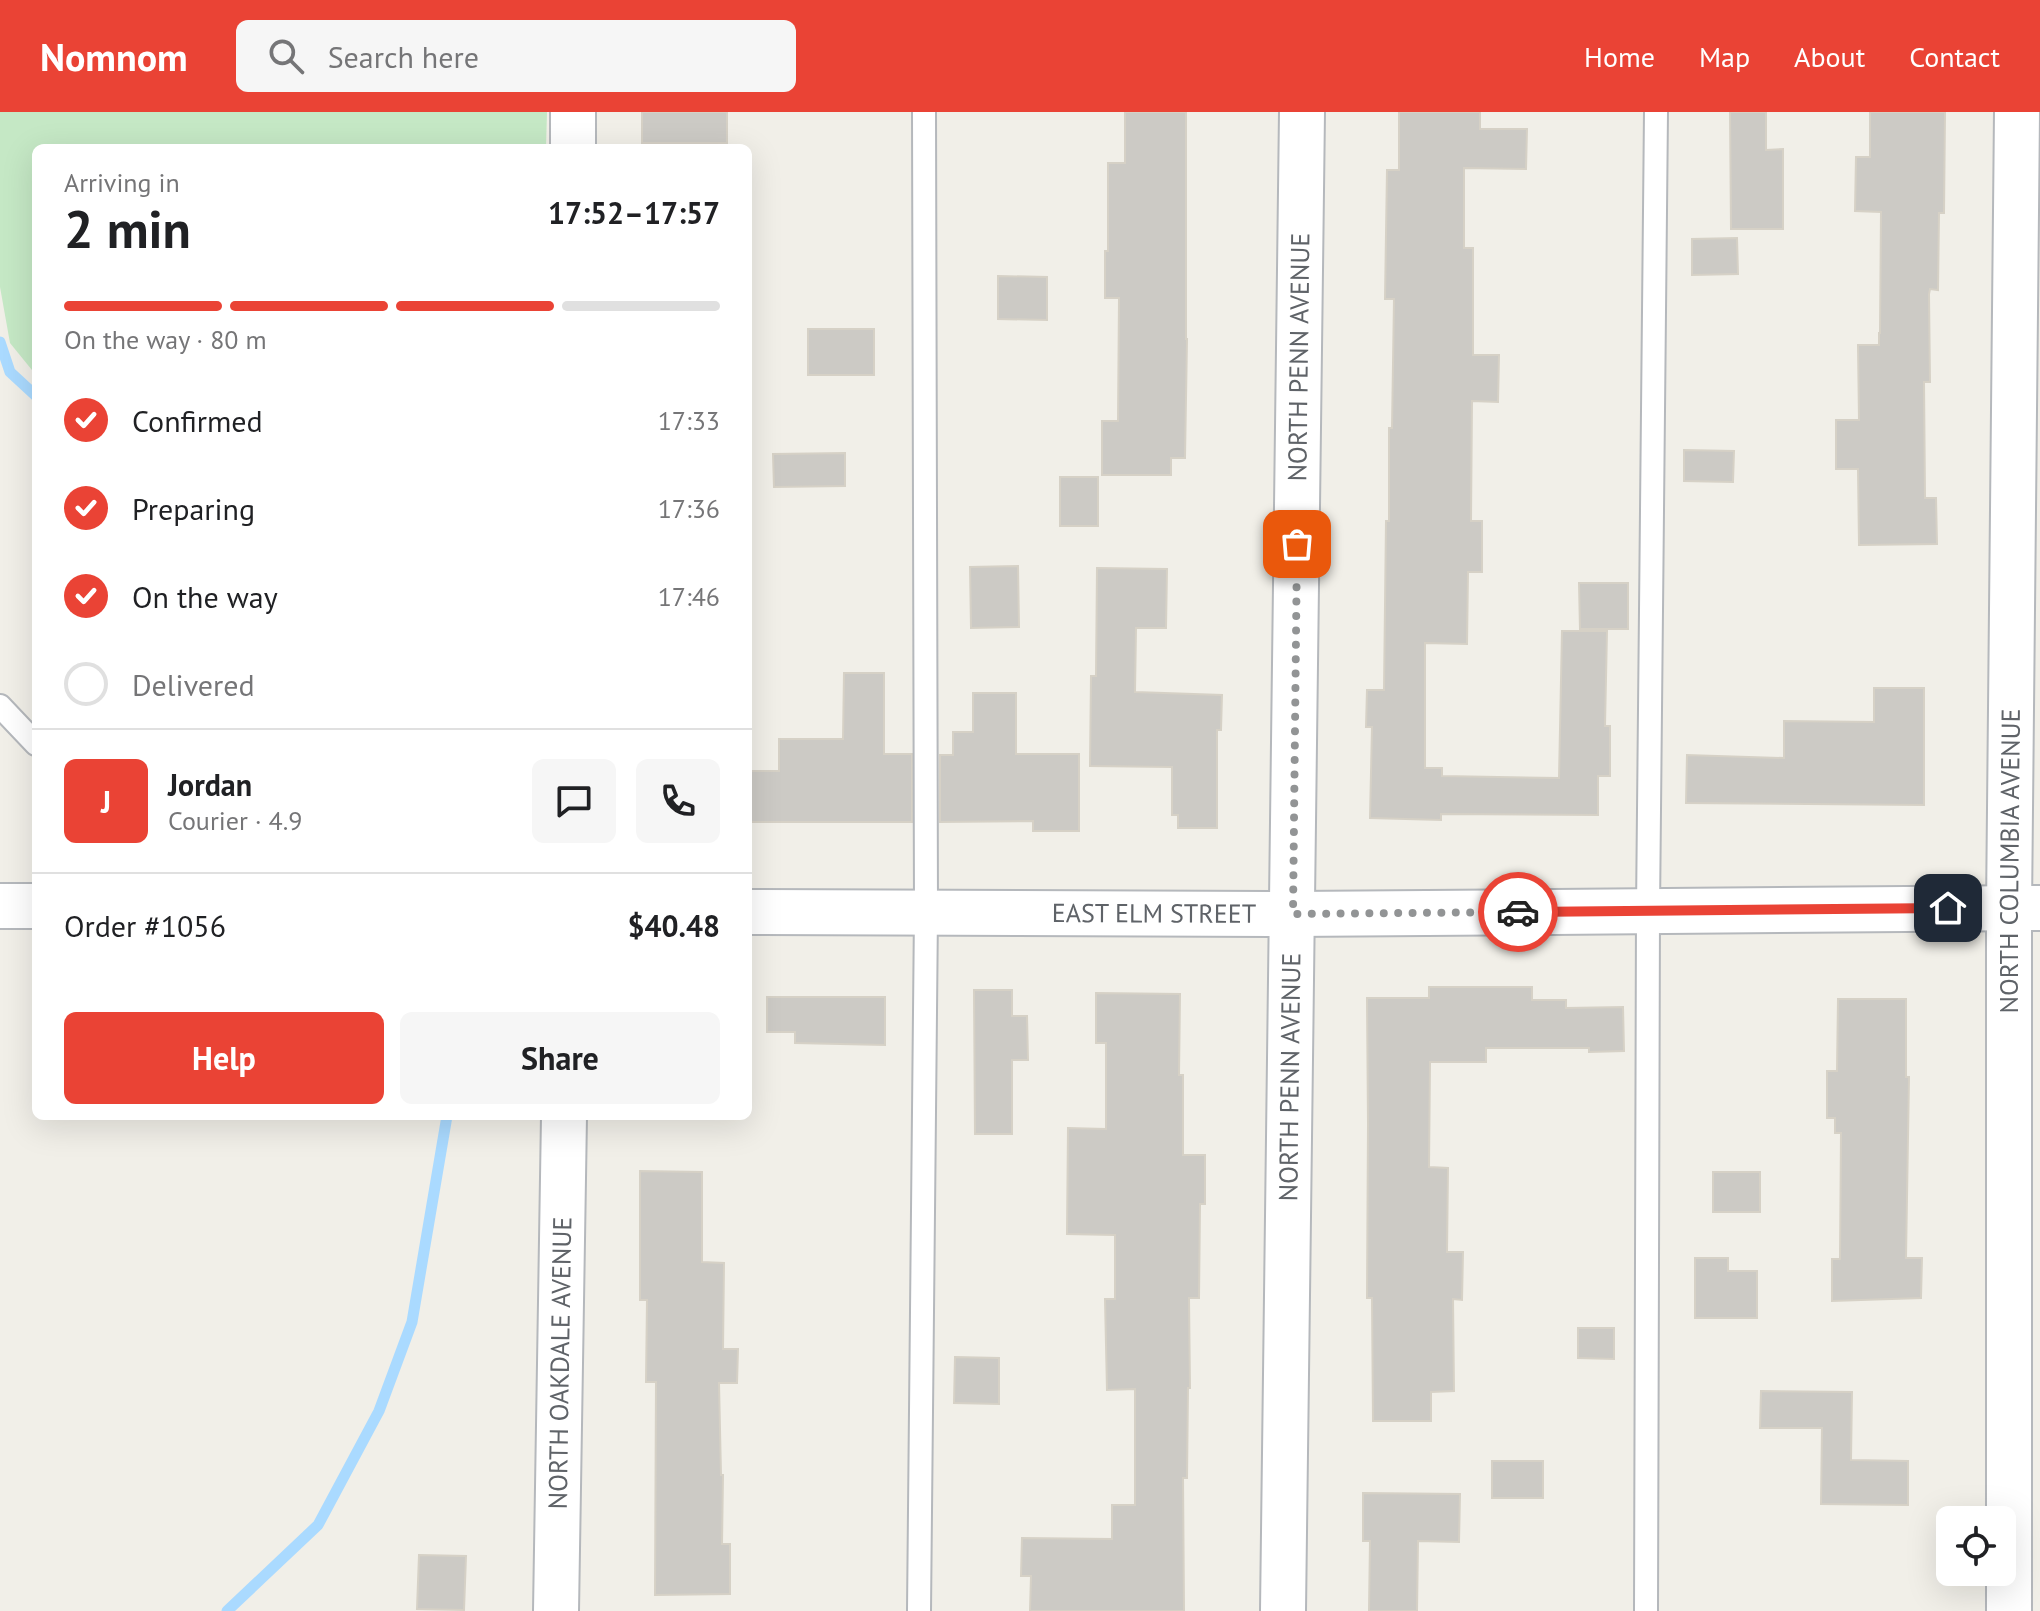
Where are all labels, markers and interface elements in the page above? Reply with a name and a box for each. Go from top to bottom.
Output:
search box [236,20,796,92]
text: Nomnom [40,32,188,81]
icon: search [264,34,308,78]
text: Search here [328,37,479,76]
text: Home [1584,38,1655,75]
text: Map [1699,38,1750,75]
text: About [1794,38,1865,75]
text: Contact [1909,38,2000,75]
text: Arriving in [64,166,180,199]
text: 17:52–17:57 [548,193,720,232]
text: 2 min [64,195,191,262]
street label: NORTH PENN AVENUE [1280,232,1316,482]
text: On the way · 80 m [64,323,267,356]
icon: check [64,398,108,442]
text: Confirmed [132,401,263,440]
text: 17:33 [658,404,720,437]
icon: check [64,486,108,530]
text: Preparing [132,489,255,528]
text: 17:36 [658,492,720,525]
pin [1263,510,1331,578]
icon: bag [1275,522,1319,566]
icon: check [64,574,108,618]
text: On the way [132,577,278,616]
text: 17:46 [658,580,720,613]
text: Delivered [132,665,255,704]
street label: NORTH COLUMBIA AVENUE [1992,708,2027,1014]
button: chat [532,759,616,843]
button: phone [636,759,720,843]
text: Jordan [168,765,252,804]
text: J [101,782,111,821]
text: Courier · 4.9 [168,804,302,837]
courier [1478,872,1558,952]
pin [1914,874,1982,942]
icon: home [1926,886,1970,930]
icon: car [1496,890,1540,934]
street label: EAST ELM STREET [1052,896,1256,930]
text: Order #1056 [64,906,226,945]
text: $40.48 [628,906,720,945]
street label: NORTH PENN AVENUE [1271,952,1307,1202]
button: Help [64,1012,384,1104]
button: Share [400,1012,720,1104]
street label: NORTH OAKDALE AVENUE [541,1217,578,1510]
map controls [1936,1506,2016,1586]
button: locate [1936,1506,2016,1586]

